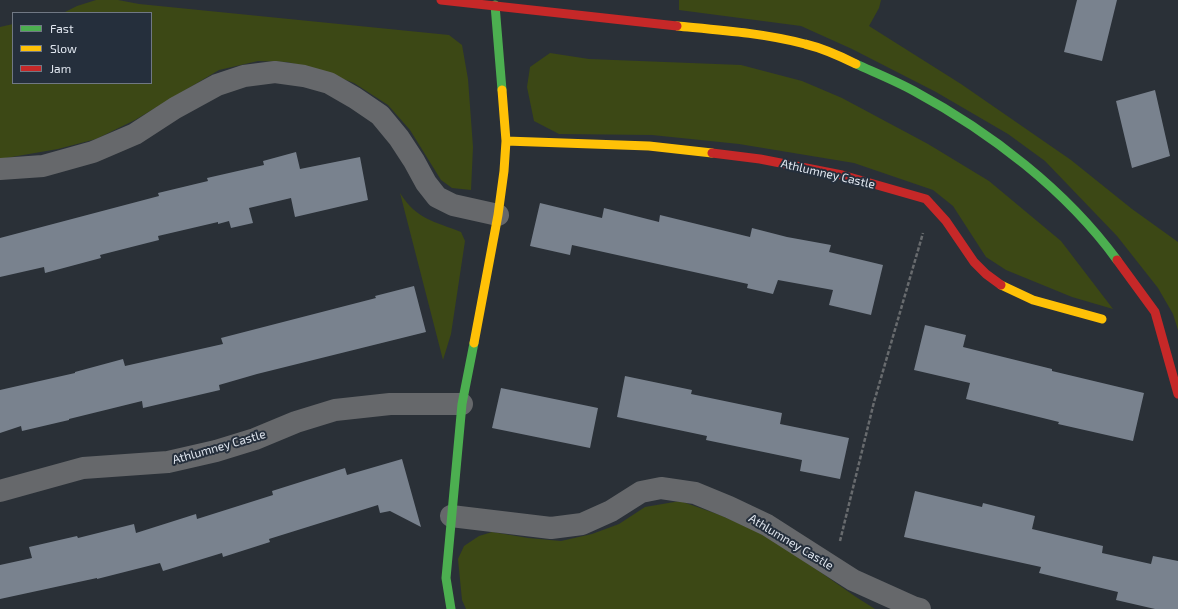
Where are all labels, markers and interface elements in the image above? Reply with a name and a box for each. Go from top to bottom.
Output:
legend [12,12,152,84]
text: Fast [50,21,73,35]
text: Slow [50,41,77,55]
text: Jam [50,61,71,75]
street label: Athlumney Castle [779,156,877,192]
street label: Athlumney Castle [171,427,267,467]
street label: Athlumney Castle [746,511,836,573]

